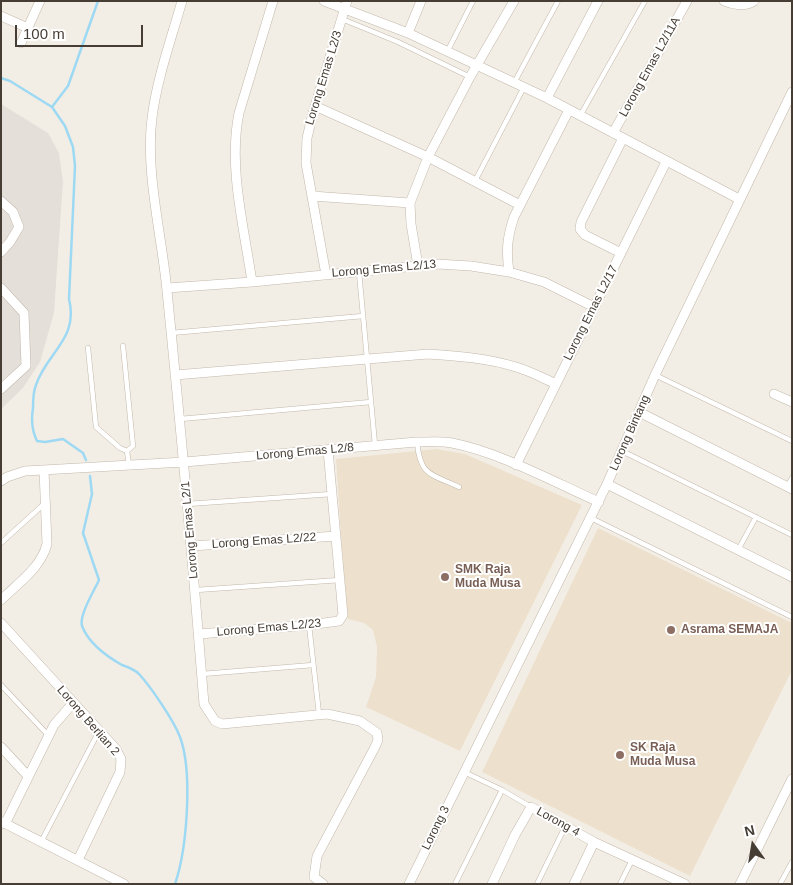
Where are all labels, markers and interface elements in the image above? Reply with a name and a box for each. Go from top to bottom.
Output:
scale bar [18,15,145,47]
street label: Lorong Emas L2/11A [617,15,683,119]
text: 100 m [23,25,65,42]
street label: Lorong Emas L2/3 [303,29,345,127]
street label: Lorong Emas L2/13 [331,257,437,281]
street label: Lorong Emas L2/17 [561,263,621,363]
street label: Lorong Bintang [607,393,653,473]
street label: Lorong Emas L2/8 [256,441,354,463]
street label: Lorong Emas L2/1 [179,481,201,579]
street label: Lorong Emas L2/22 [211,530,317,552]
place label: SMK Raja Muda Musa [455,563,520,591]
marker: SMK Raja Muda Musa [439,571,451,583]
street label: Lorong Emas L2/23 [216,616,322,640]
place label: Asrama SEMAJA [681,623,778,637]
marker: Asrama SEMAJA [665,624,677,636]
street label: Lorong Berlian 2 [54,683,122,759]
place label: SK Raja Muda Musa [630,741,695,769]
marker: SK Raja Muda Musa [614,749,626,761]
street label: Lorong 3 [419,804,453,852]
street label: Lorong 4 [534,804,582,840]
north arrow [728,820,778,870]
text: N [743,821,756,839]

